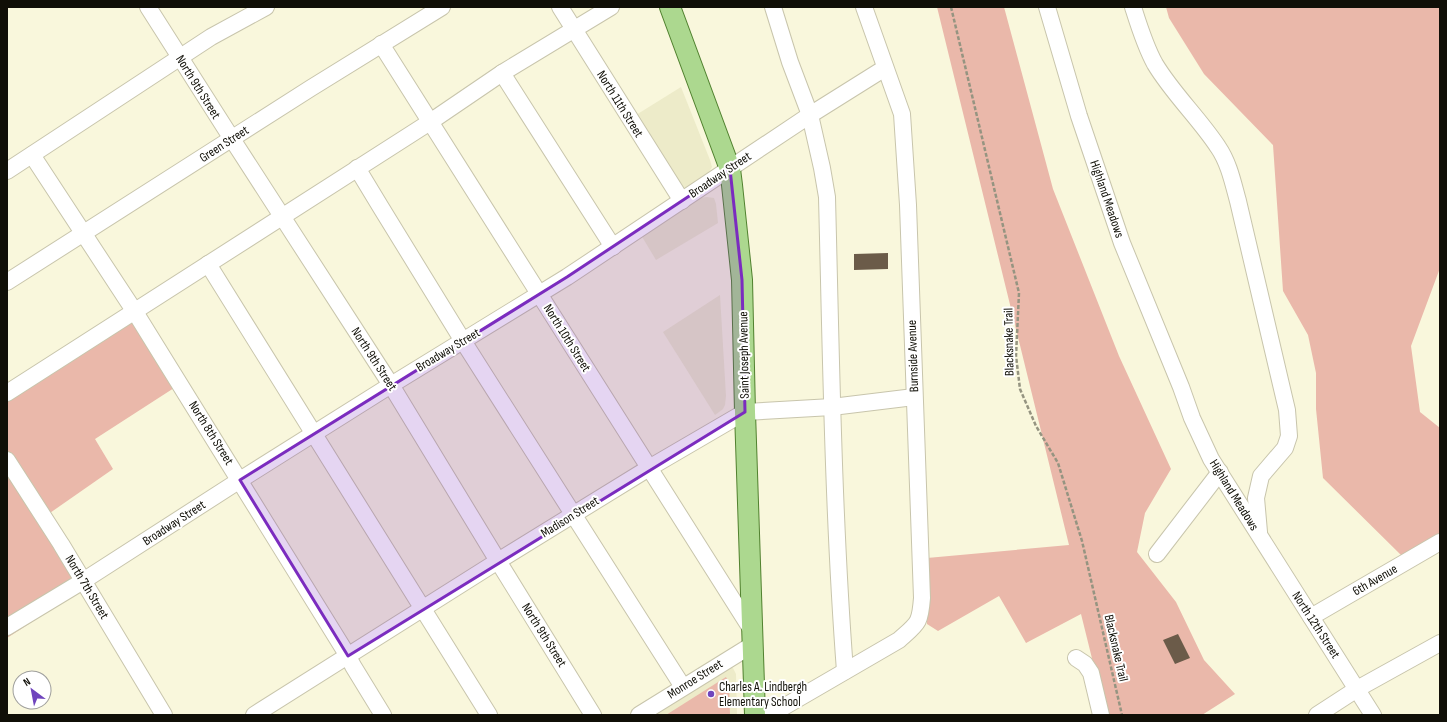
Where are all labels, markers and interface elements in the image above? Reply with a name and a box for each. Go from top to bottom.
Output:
street label: North 9th Street [172,52,224,122]
street label: North 11th Street [593,68,647,140]
street label: Green Street [196,122,252,166]
street label: Broadway Street [686,148,754,202]
street label: Highland Meadows [1086,158,1128,240]
street label: North 10th Street [540,301,594,375]
street label: Blacksnake Trail [1000,308,1018,376]
street label: Saint Joseph Avenue [735,311,753,399]
street label: Burnside Avenue [904,320,922,392]
street label: North 9th Street [348,324,400,394]
street label: Broadway Street [413,325,483,375]
street label: North 8th Street [185,398,237,468]
street label: Highland Meadows [1206,456,1262,534]
street label: Madison Street [538,493,602,541]
street label: Broadway Street [140,497,208,549]
street label: North 7th Street [62,552,112,622]
street label: 6th Avenue [1350,561,1400,599]
street label: North 12th Street [1288,589,1344,661]
street label: North 9th Street [518,600,570,670]
street label: Blacksnake Trail [1101,613,1131,683]
street label: Monroe Street [664,656,726,702]
north arrow [12,670,52,710]
text: N [21,675,33,689]
place label: Charles A. Lindbergh Elementary School [719,679,807,710]
marker: Charles A. Lindbergh Elementary School [706,689,716,699]

